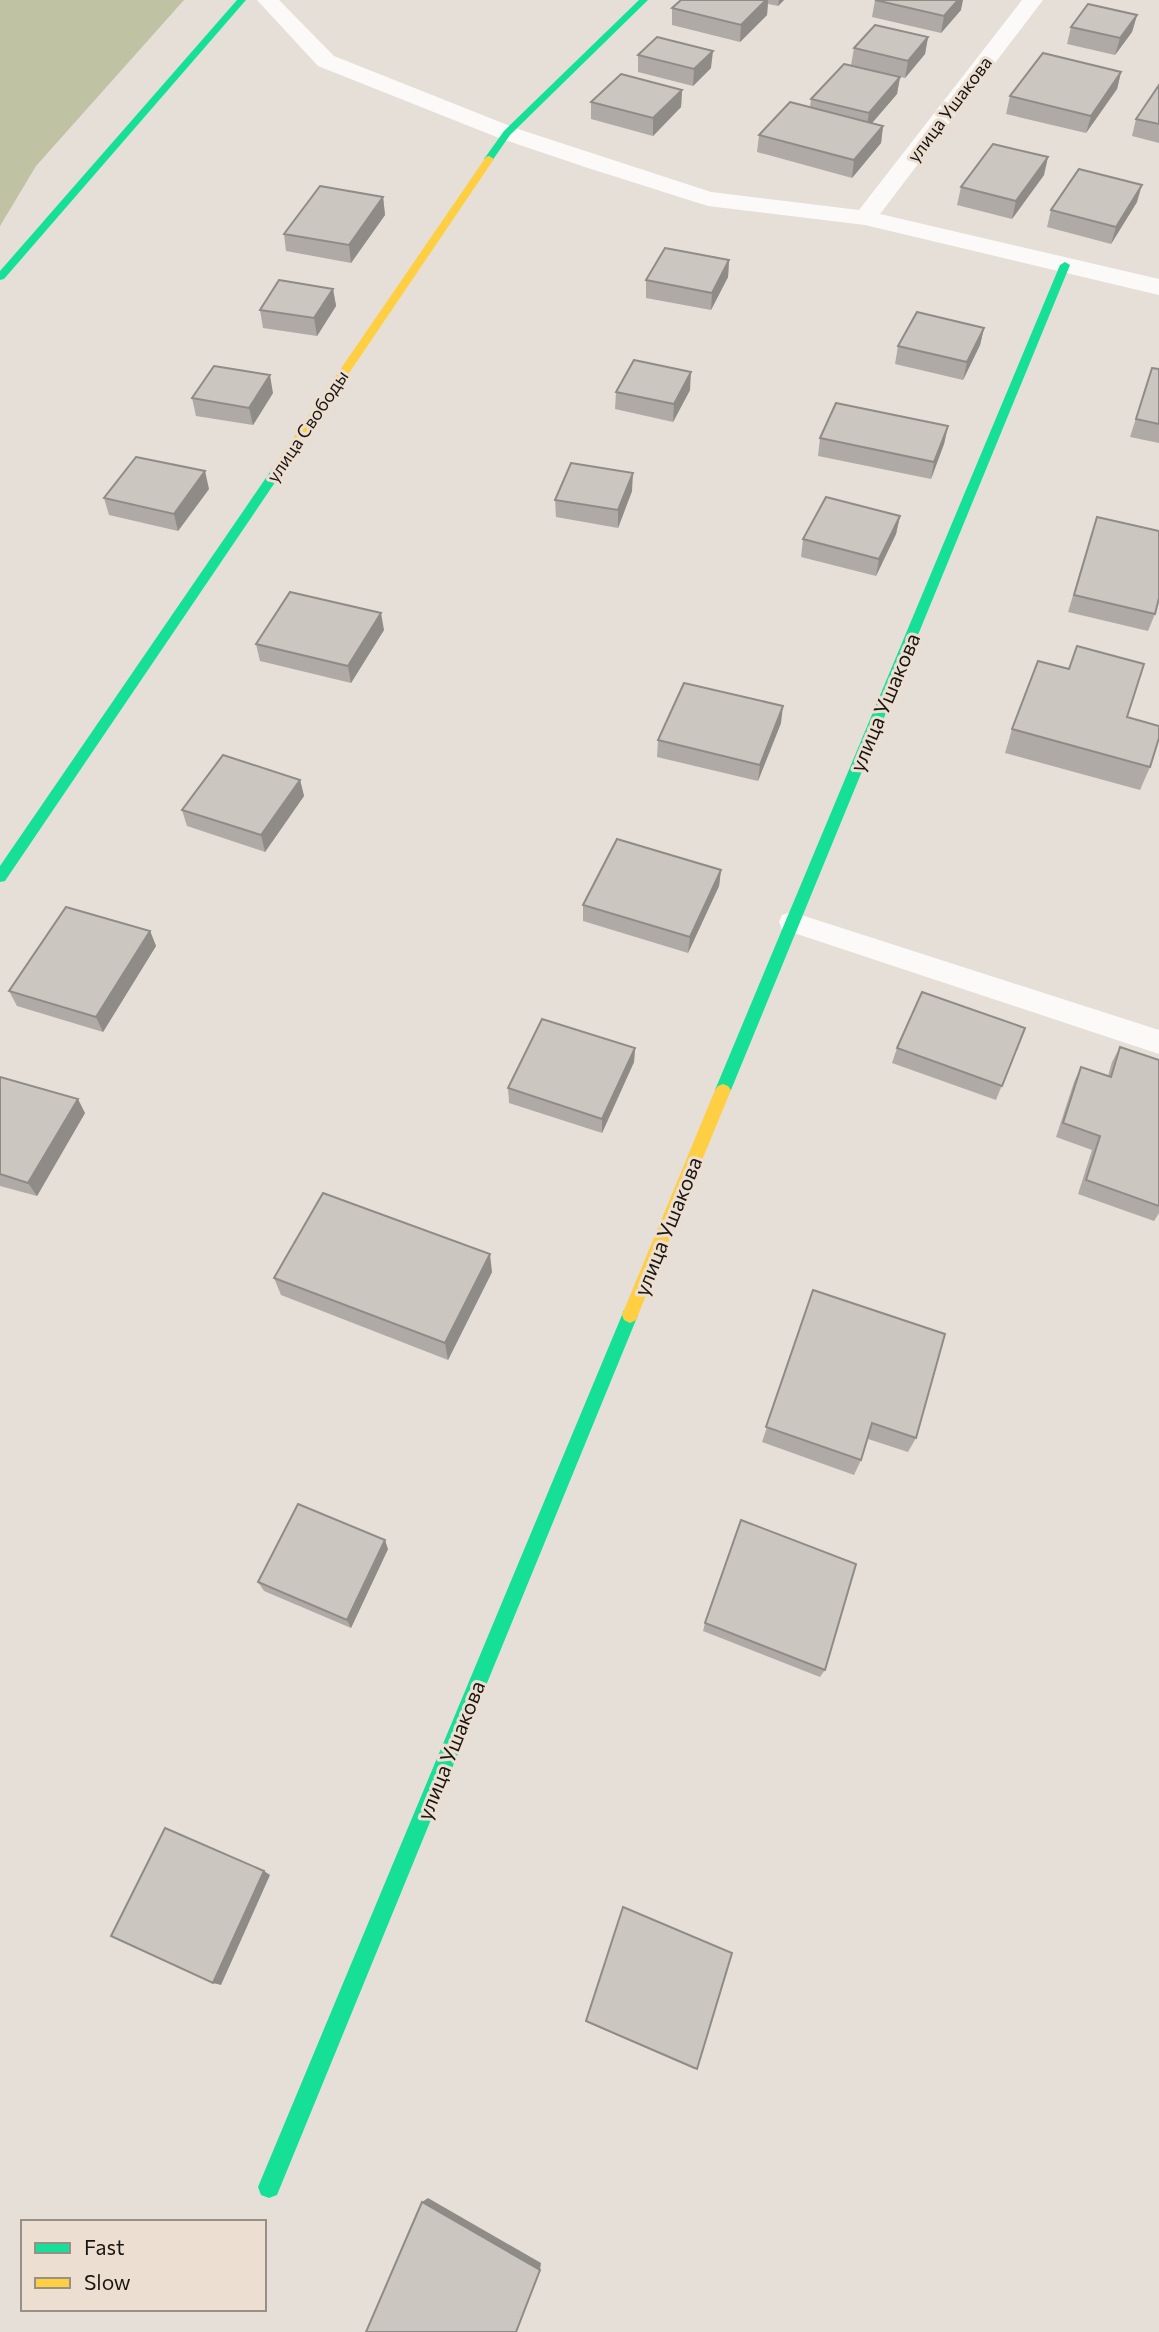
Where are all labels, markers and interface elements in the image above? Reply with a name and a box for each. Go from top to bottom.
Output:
street label: улица Ушакова [902,52,996,166]
street label: улица Свободы [261,366,353,486]
street label: улица Ушакова [844,629,924,775]
street label: улица Ушакова [628,1153,706,1299]
street label: улица Ушакова [411,1677,489,1823]
legend [21,2220,266,2311]
text: Fast [84,2234,125,2259]
text: Slow [84,2269,131,2294]

